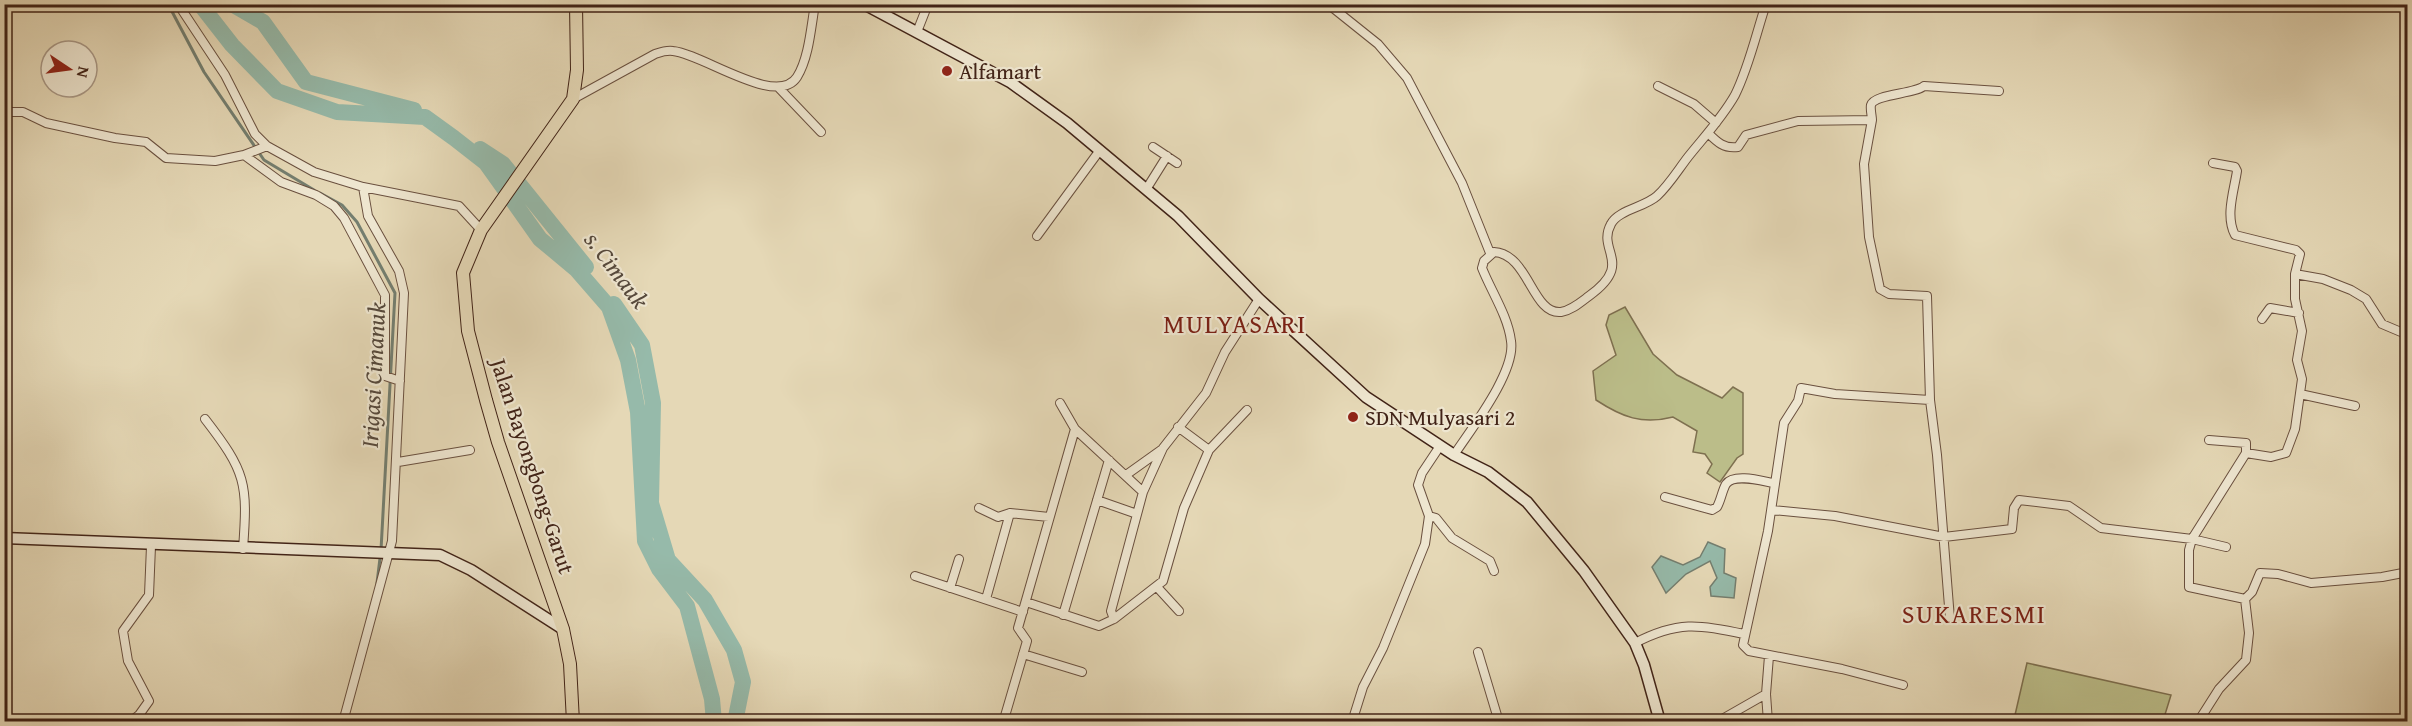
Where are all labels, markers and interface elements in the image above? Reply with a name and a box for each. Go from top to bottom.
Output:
north arrow [39,39,99,99]
place label: Alfamart [959,55,1041,87]
text: N [71,64,97,81]
marker: Alfamart [940,64,954,78]
water label: s. Cimauk [576,223,658,316]
water label: Irigasi Cimanuk [352,301,394,449]
district label: MULYASARI [1163,304,1307,343]
street label: Jalan Bayongbong-Garut [482,351,583,578]
place label: SDN Mulyasari 2 [1365,401,1515,433]
marker: SDN Mulyasari 2 [1346,410,1360,424]
district label: SUKARESMI [1902,594,2046,633]

